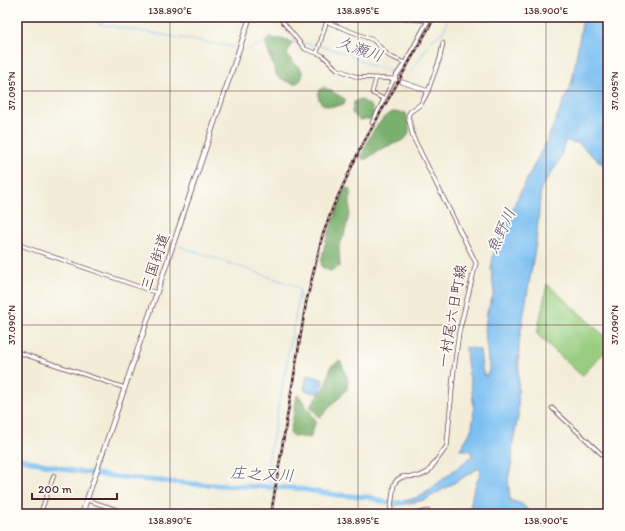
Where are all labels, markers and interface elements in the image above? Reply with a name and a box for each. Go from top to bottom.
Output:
text: 138.890°E [148,4,192,17]
text: 138.895°E [337,4,380,17]
text: 138.900°E [524,4,568,17]
water label: 久瀬川 [334,32,386,66]
text: 37.095°N [5,71,18,111]
text: 37.095°N [608,71,621,111]
water label: 魚野川 [482,205,520,257]
street label: 三国街道 [137,231,173,293]
street label: 一村尾六日町線 [434,263,470,369]
text: 37.090°N [5,305,18,345]
text: 37.090°N [608,305,621,345]
water label: 庄之又川 [230,463,294,485]
scale bar [32,475,117,501]
text: 200 m [38,482,72,496]
text: 138.890°E [148,514,192,527]
text: 138.895°E [337,514,380,527]
text: 138.900°E [524,514,568,527]

